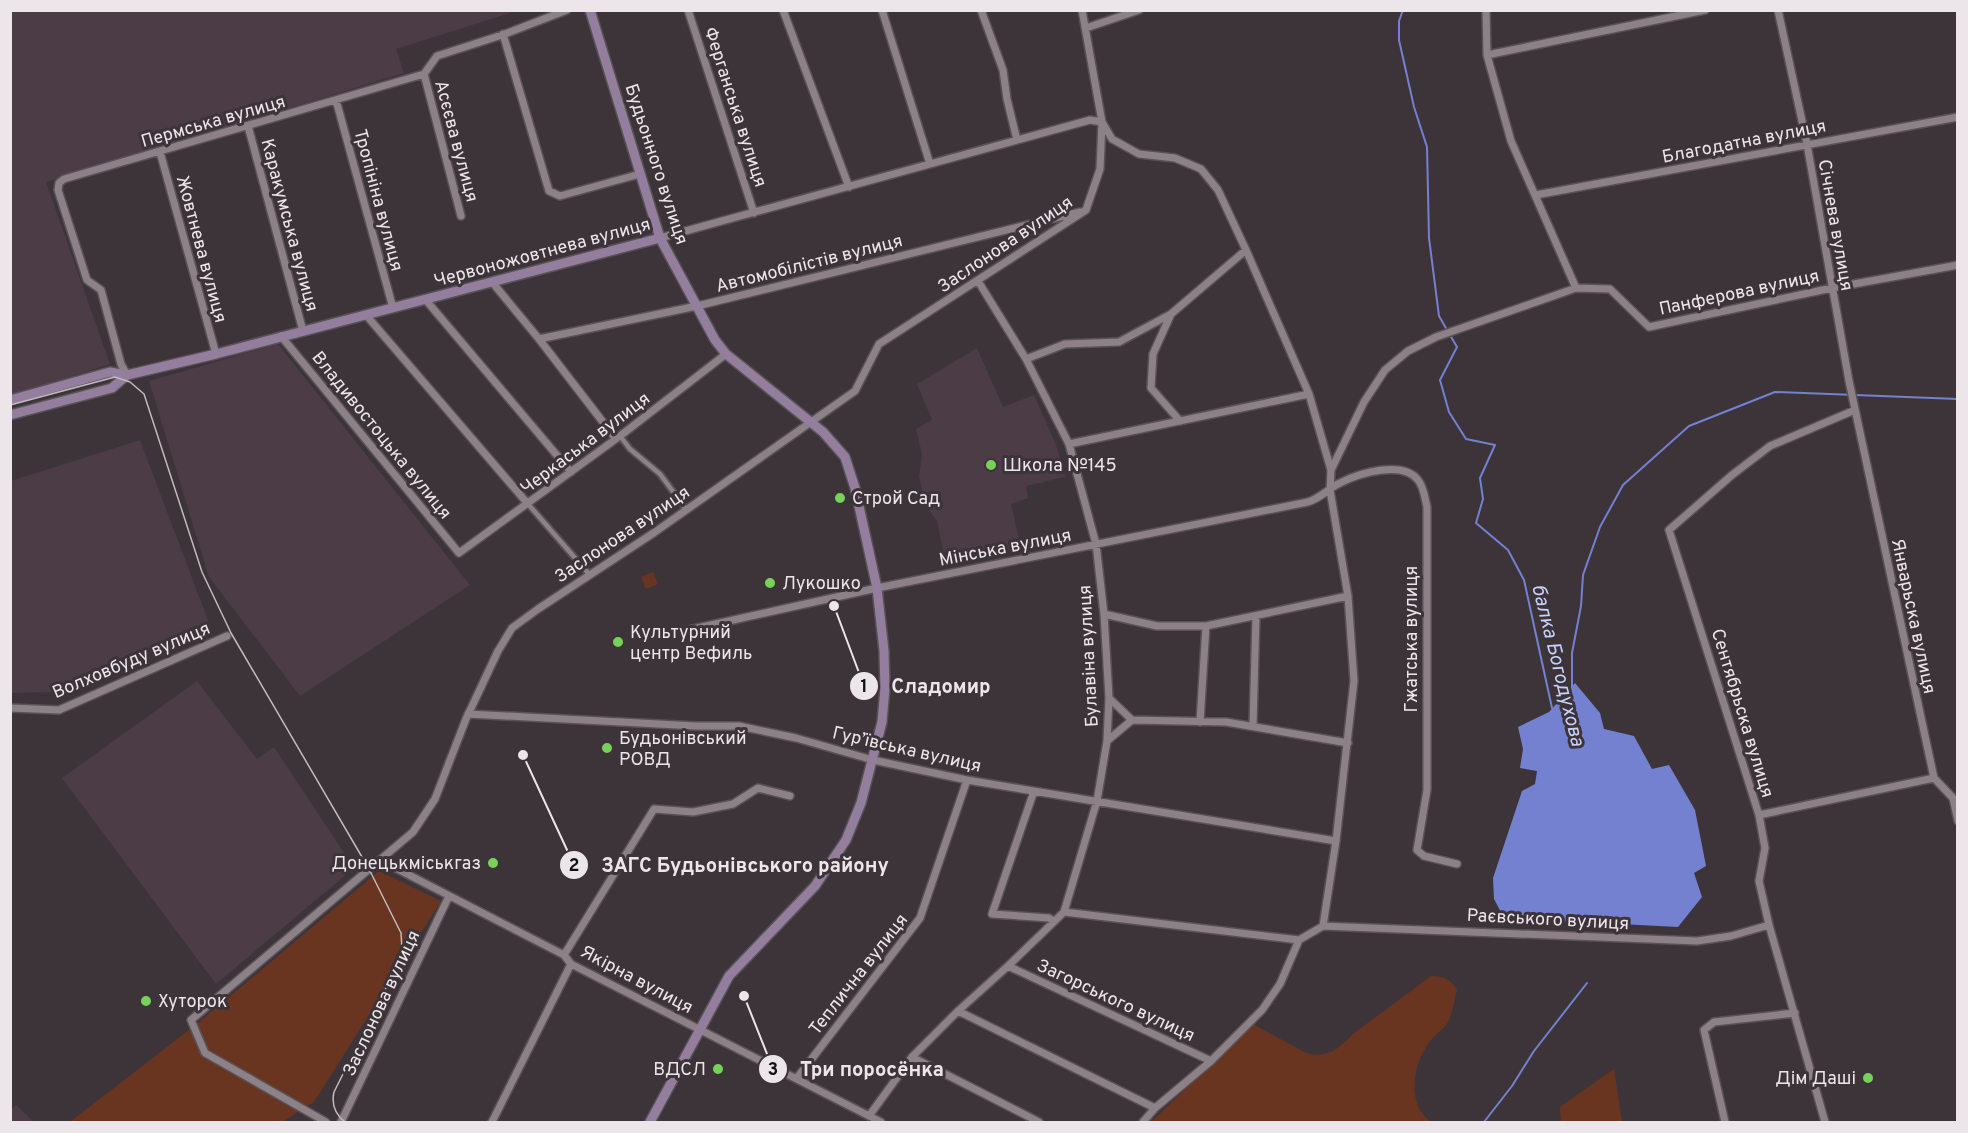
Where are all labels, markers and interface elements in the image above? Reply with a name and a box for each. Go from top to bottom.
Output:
street label: Ферганська вулиця [698,25,771,190]
street label: Асєєва вулиця [428,78,483,205]
street label: Будьонного вулиця [619,81,692,248]
street label: Пермська вулиця [139,91,288,154]
street label: Благодатна вулиця [1660,115,1828,170]
street label: Тропініна вулиця [348,127,408,274]
street label: Каракумська вулиця [254,136,323,314]
street label: Січнева вулиця [1812,158,1857,293]
street label: Жовтнева вулиця [170,173,231,325]
street label: Заслонова вулиця [934,191,1078,299]
street label: Червоножовтнева вулиця [432,213,653,293]
street label: Автомобілістів вулиця [714,230,905,299]
street label: Панферова вулиця [1657,265,1822,322]
street label: Владивостоцька вулиця [306,347,456,525]
street label: Черкаська вулиця [516,388,655,501]
place label: Школа №145 [1003,455,1117,478]
marker: Школа №145 [984,458,998,472]
street label: Заслонова вулиця [551,481,695,589]
place label: Строй Сад [852,488,940,511]
marker: Строй Сад [833,491,847,505]
street label: Мінська вулиця [937,524,1073,573]
street label: Январьска вулиця [1885,537,1940,696]
street label: Гжатська вулиця [1401,566,1424,712]
place label: Лукошко [782,573,861,596]
marker: Лукошко [763,576,777,590]
water label: балка Богодухова [1524,582,1590,750]
street label: Булавіна вулиця [1074,584,1105,728]
street label: Волховбуду вулиця [49,618,214,705]
place label: Культурний центр Вефиль [630,622,752,666]
street label: Сентябрьска вулиця [1705,626,1778,801]
marker: Культурний центр Вефиль [611,635,625,649]
callout: Сладомир [849,667,1002,705]
text: Сладомир [891,675,991,701]
text: 1 [860,676,868,699]
street label: Гур’ївська вулиця [830,722,983,779]
place label: Будьонівський РОВД [619,728,747,772]
marker: Будьонівський РОВД [600,741,614,755]
callout: ЗАГС Будьонівського району [559,846,901,884]
place label: Донецькміськгаз [332,853,481,876]
text: ЗАГС Будьонівського району [601,854,889,880]
text: 2 [568,855,580,878]
marker: Донецькміськгаз [486,856,500,870]
street label: Раєвського вулиця [1466,905,1630,936]
street label: Теплична вулиця [805,910,914,1040]
street label: Заслонова вулиця [339,927,426,1080]
street label: Якірна вулиця [576,941,697,1020]
street label: Загорського вулиця [1033,955,1198,1048]
place label: Хуторок [158,991,227,1014]
marker: Хуторок [139,994,153,1008]
callout: Три поросёнка [758,1050,956,1088]
text: Три поросёнка [800,1058,944,1084]
place label: ВДСЛ [653,1059,706,1082]
text: 3 [768,1059,778,1082]
marker: ВДСЛ [711,1062,725,1076]
place label: Дім Даші [1775,1068,1856,1091]
marker: Дім Даші [1861,1071,1875,1085]

